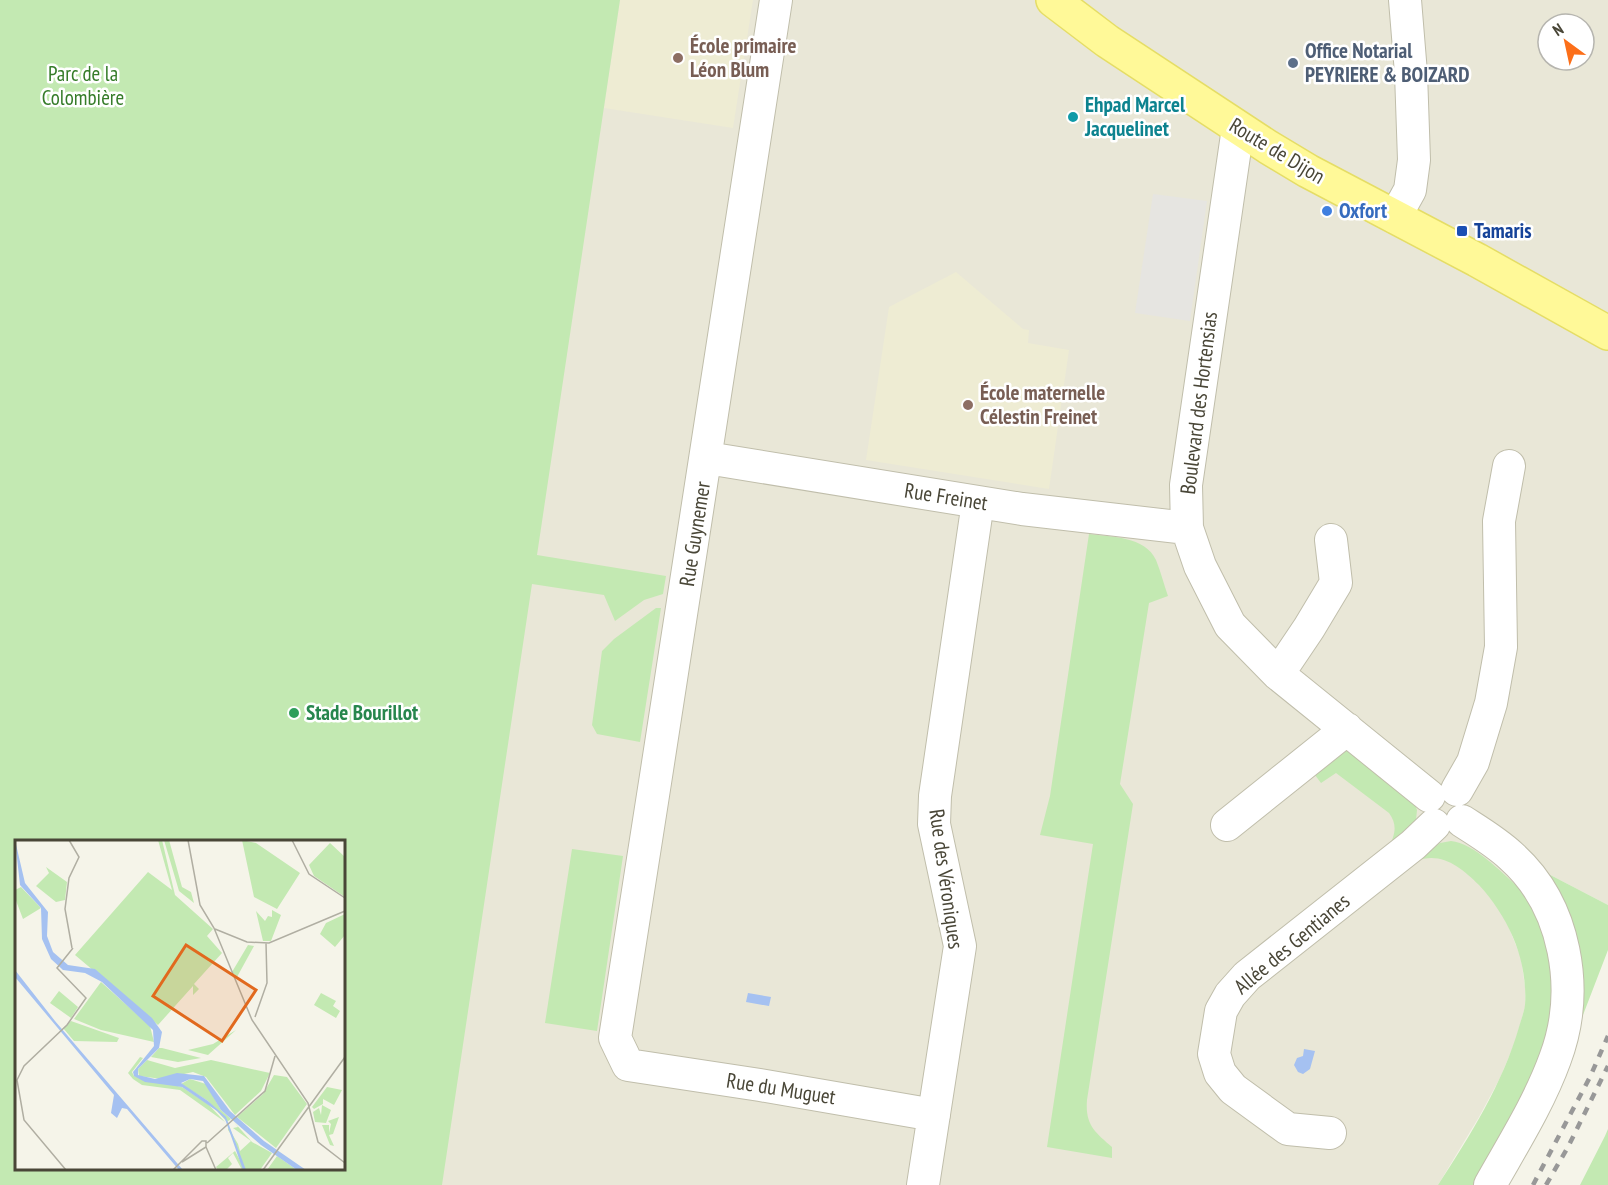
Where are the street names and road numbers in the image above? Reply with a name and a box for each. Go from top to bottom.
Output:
street label: Route de Dijon [1225,111,1330,190]
street label: Boulevard des Hortensias [1174,310,1223,496]
street label: Rue Freinet [903,477,990,516]
street label: Rue Guynemer [673,479,716,588]
street label: Rue des Véroniques [923,807,970,951]
street label: Allée des Gentianes [1228,887,1355,1000]
street label: Rue du Muguet [725,1067,838,1110]

